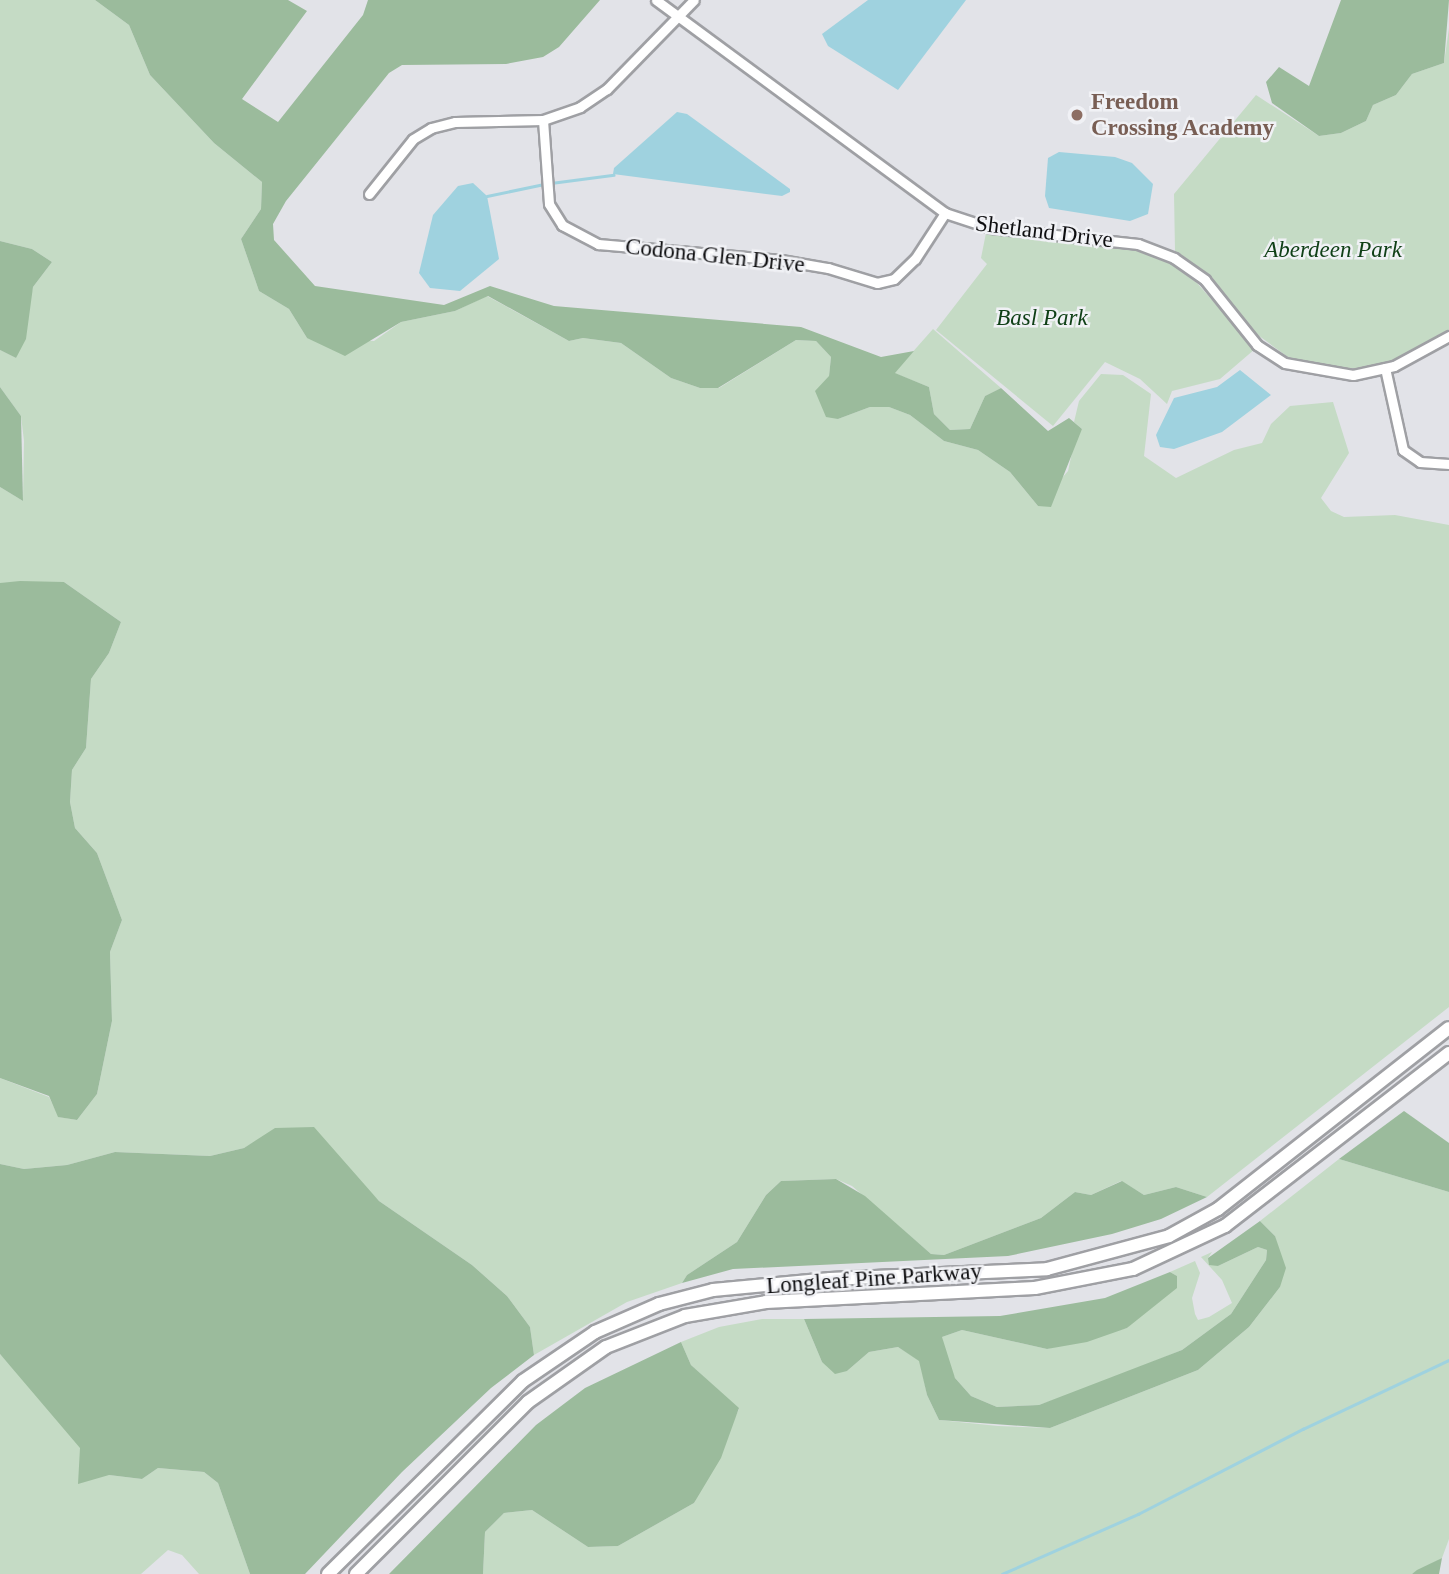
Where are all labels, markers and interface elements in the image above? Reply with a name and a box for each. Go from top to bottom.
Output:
place label: Freedom Crossing Academy [1091,88,1275,142]
marker: Freedom Crossing Academy [1069,107,1085,123]
street label: Shetland Drive [974,210,1114,254]
street label: Codona Glen Drive [624,233,806,279]
park label: Aberdeen Park [1264,236,1402,264]
park label: Basl Park [996,304,1088,332]
street label: Longleaf Pine Parkway [765,1258,983,1300]

